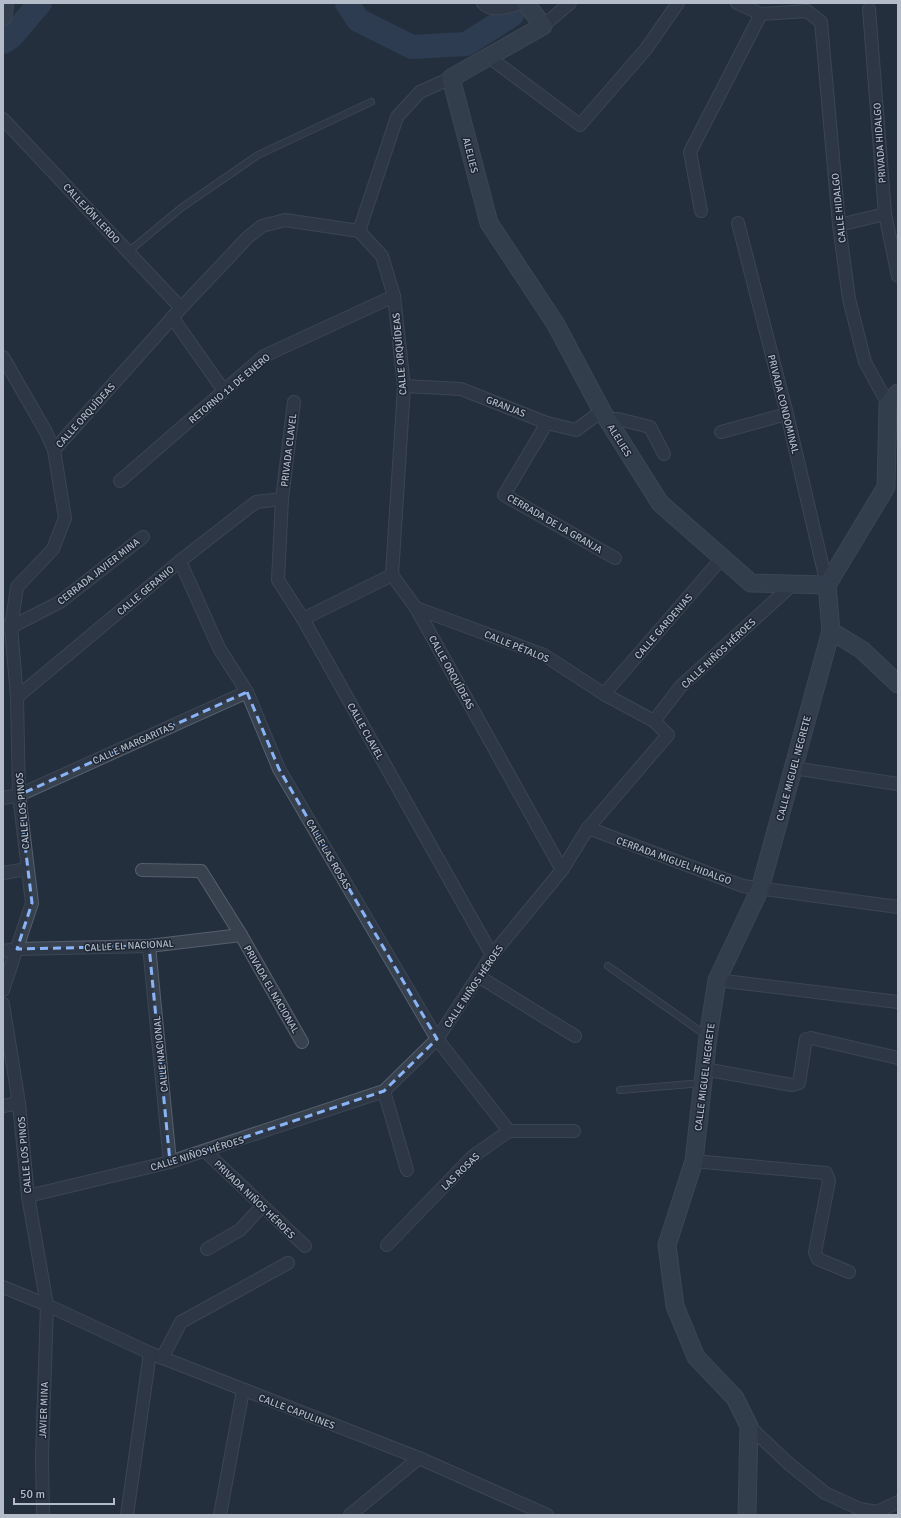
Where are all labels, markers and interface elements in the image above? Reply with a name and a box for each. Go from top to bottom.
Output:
street label: PRIVADA HIDALGO [871,102,889,184]
street label: ALELIES [460,136,480,175]
street label: CALLE HIDALGO [829,172,849,244]
street label: CALLEJÓN LERDO [60,180,123,247]
street label: CALLE ORQUÍDEAS [389,312,410,396]
street label: RETORNO 11 DE ENERO [187,351,273,426]
street label: PRIVADA CONDOMINAL [765,353,801,455]
street label: CALLE ORQUÍDEAS [53,380,118,450]
street label: GRANJAS [484,394,527,420]
street label: PRIVADA CLAVEL [279,413,299,488]
street label: ALELIES [604,422,634,459]
street label: CERRADA DE LA GRANJA [505,492,604,556]
street label: CERRADA JAVIER MINA [55,536,142,608]
street label: CALLE GERANIO [115,563,177,618]
street label: CALLE GARDENIAS [632,591,696,662]
street label: CALLE NIÑOS HÉROES [678,615,759,691]
street label: CALLE PÉTALOS [482,627,552,666]
street label: CALLE ORQUÍDEAS [426,633,477,712]
street label: CALLE CLAVEL [344,701,386,762]
street label: CALLE MIGUEL NEGRETE [774,714,814,822]
street label: CALLE MARGARITAS [91,720,176,767]
street label: CALLE LOS PINOS [14,772,32,850]
street label: CALLE LAS ROSAS [303,817,353,892]
street label: CERRADA MIGUEL HIDALGO [614,834,733,888]
street label: CALLE EL NACIONAL [84,938,174,954]
street label: CALLE NIÑOS HÉROES [441,942,506,1030]
street label: PRIVADA EL NACIONAL [241,943,301,1036]
street label: CALLE NACIONAL [151,1015,171,1093]
street label: CALLE MIGUEL NEGRETE [692,1022,718,1132]
street label: CALLE LOS PINOS [16,1116,34,1194]
street label: CALLE NIÑOS HÉROES [149,1133,246,1174]
street label: LAS ROSAS [439,1150,483,1193]
street label: PRIVADA NIÑOS HÉROES [211,1157,298,1242]
street label: JAVIER MINA [37,1382,51,1438]
street label: CALLE CAPULINES [257,1392,337,1432]
scale bar [14,1480,114,1506]
text: 50 m [20,1487,45,1502]

